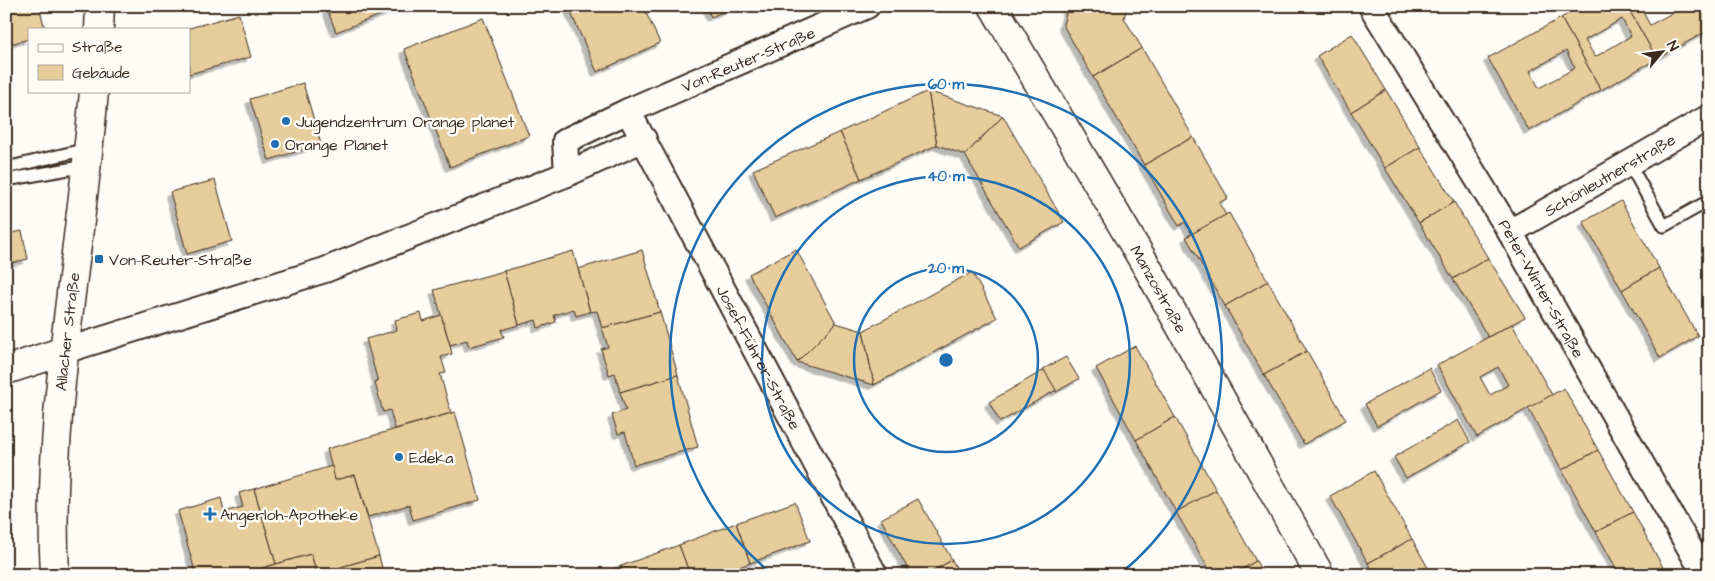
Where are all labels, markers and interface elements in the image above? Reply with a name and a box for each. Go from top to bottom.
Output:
street label: Von-Reuter-Straße [678,22,819,98]
legend [28,28,190,92]
north arrow [1638,28,1688,78]
text: Straße [72,37,122,58]
text: N [1662,37,1683,55]
text: Gebäude [72,63,130,84]
text: 60 m [928,74,965,95]
place label: Jugendzentrum Orange planet [296,111,515,134]
marker: Jugendzentrum Orange planet [280,115,292,127]
street label: Schönleutnerstraße [1540,129,1680,222]
place label: Orange Planet [285,134,389,157]
marker: Orange Planet [269,138,281,150]
text: 40 m [927,166,965,187]
street label: Peter-Winter-Straße [1493,215,1589,362]
street label: Manzostraße [1124,241,1192,338]
place label: Von-Reuter-Straße [109,249,252,271]
marker: Von-Reuter-Straße [93,253,105,265]
text: 20 m [927,258,964,279]
street label: Allacher Straße [50,271,85,392]
street label: Josef-Führer-Straße [711,282,806,434]
centre of rings [937,351,955,369]
place label: Edeka [409,447,453,469]
marker: Edeka [393,451,405,463]
place label: Angerloh-Apotheke [220,504,358,527]
marker: Angerloh-Apotheke [204,508,216,520]

